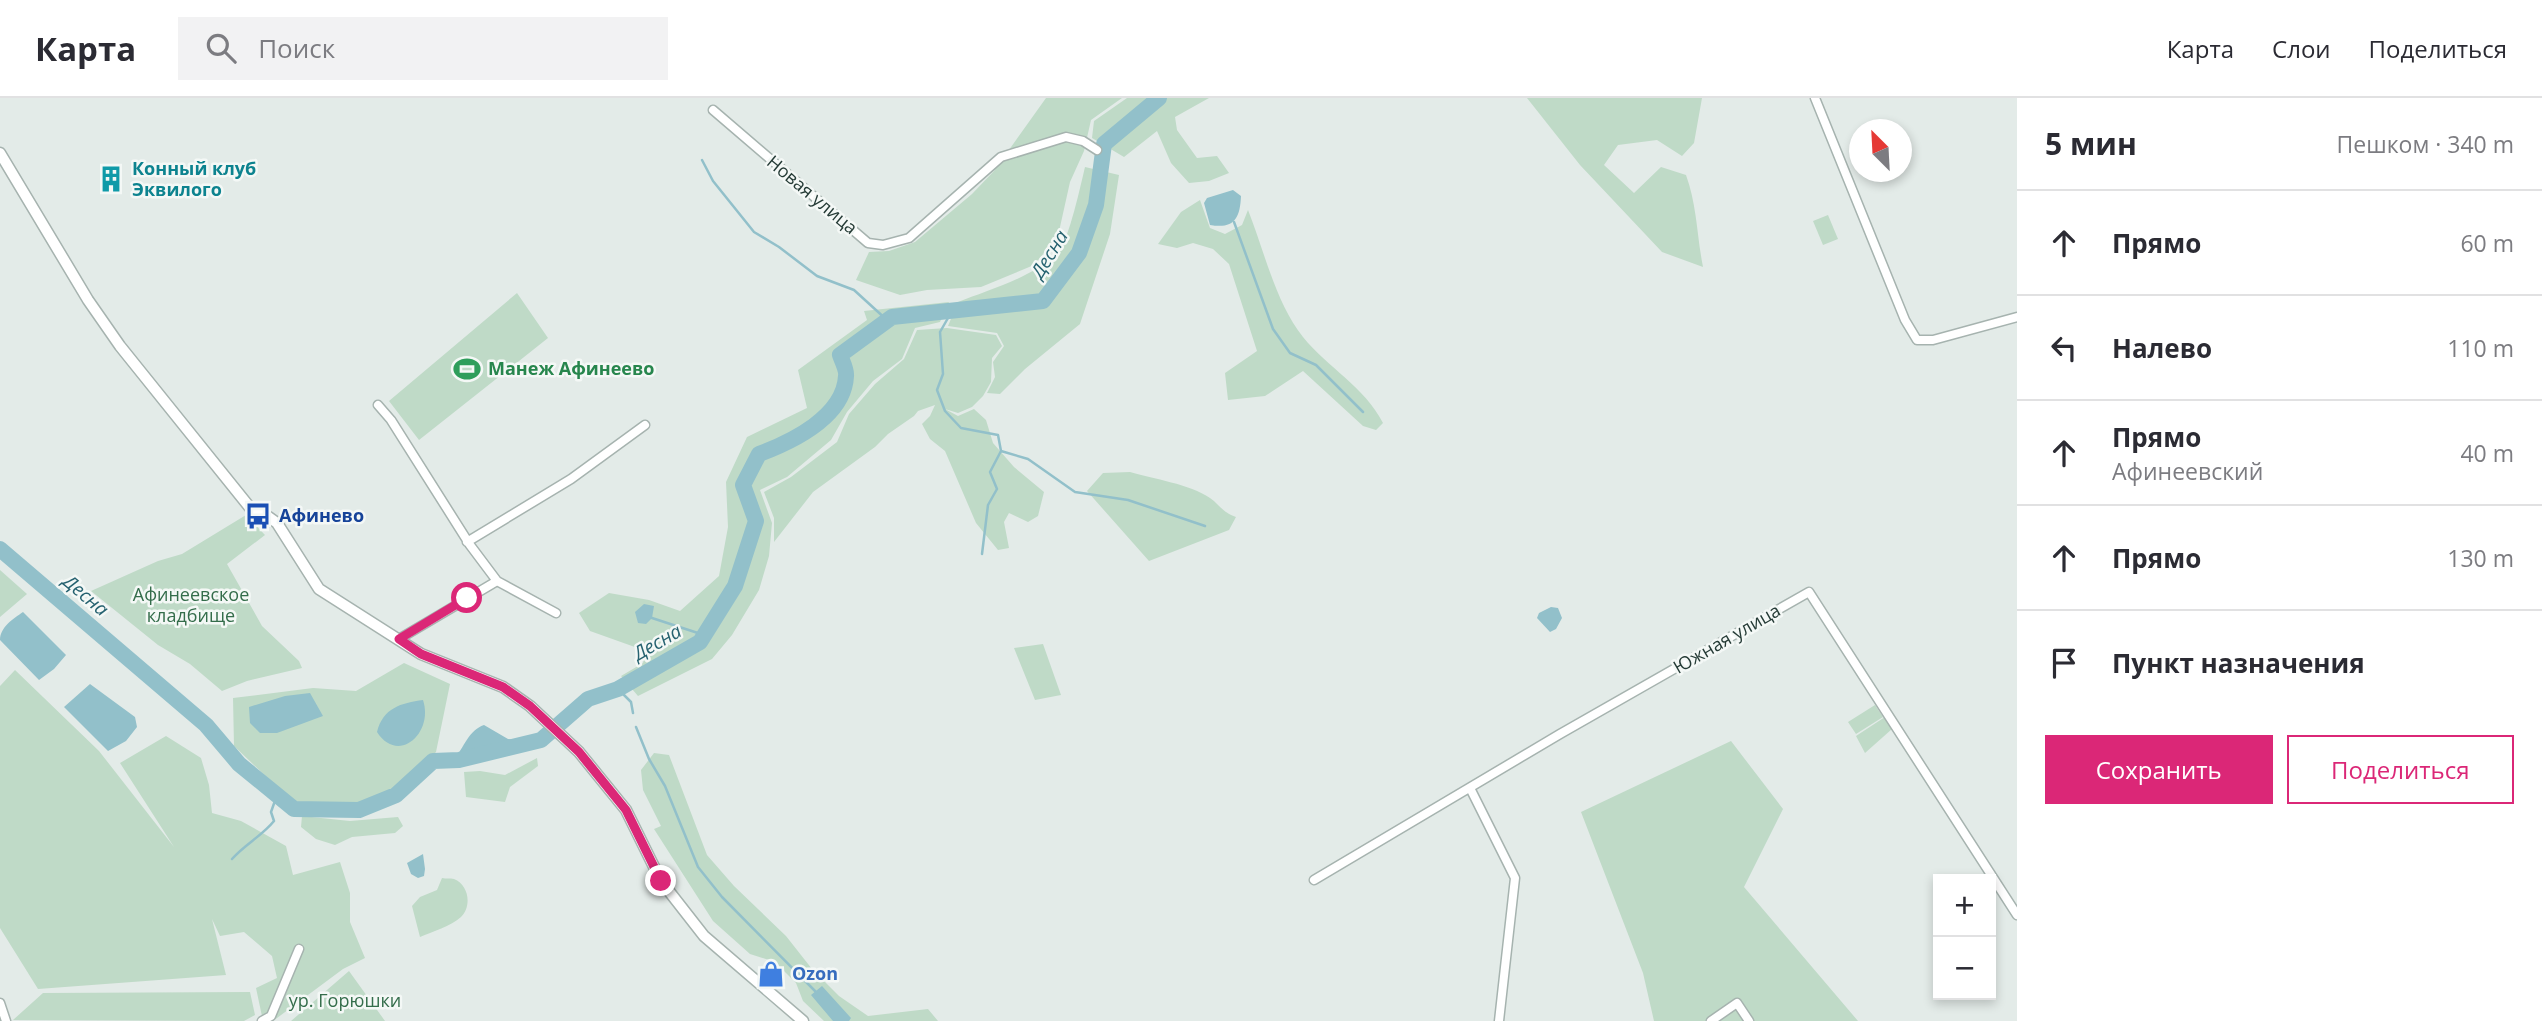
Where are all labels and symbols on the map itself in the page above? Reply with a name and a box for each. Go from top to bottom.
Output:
north arrow [1849,119,1912,182]
street label: Новая улица [762,149,863,239]
place label: Конный клуб Эквилого [132,156,256,201]
building icon: Конный клуб Эквилого [96,164,126,194]
water label: Десна [1023,225,1074,285]
sports icon: Манеж Афинеево [452,354,482,384]
place label: Манеж Афинеево [488,356,654,380]
bus stop icon: Афинево [243,501,273,531]
place label: Афинево [279,503,364,527]
water label: Десна [56,567,115,622]
park label: Афинеевское кладбище [133,582,249,627]
route start [451,582,482,613]
street label: Южная улица [1668,598,1785,679]
water label: Десна [626,618,686,667]
route end [645,865,676,896]
shop icon: Ozon [756,959,786,989]
place label: Ozon [792,961,838,985]
park label: ур. Горюшки [289,988,401,1012]

